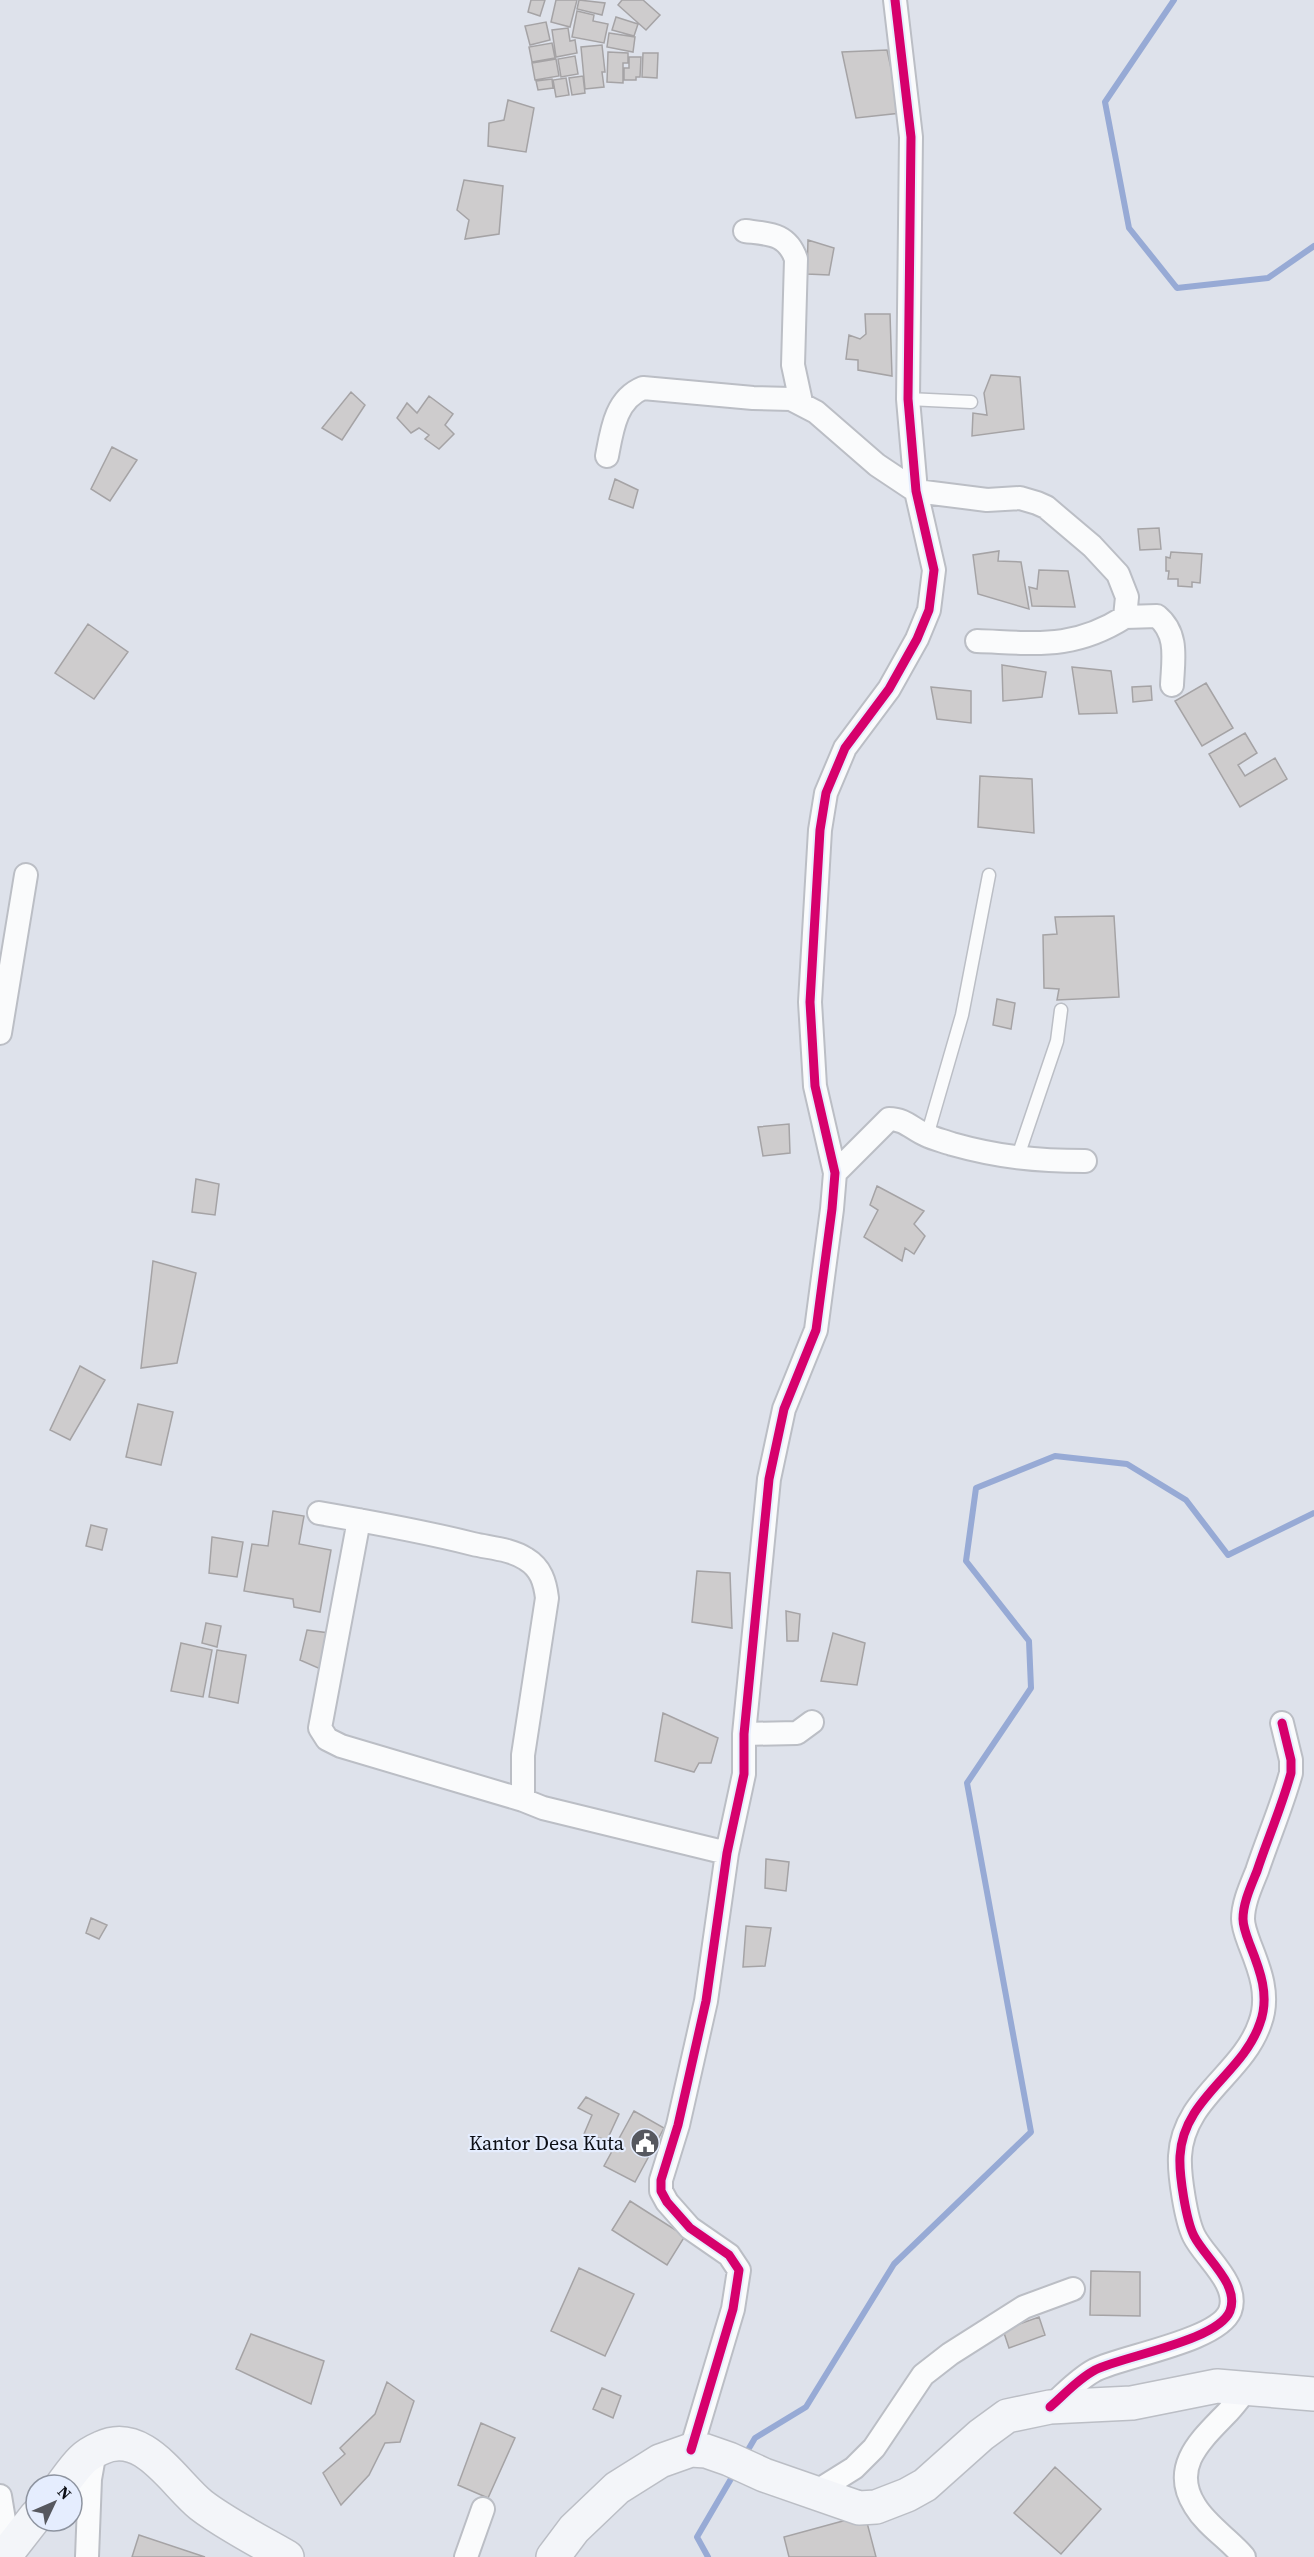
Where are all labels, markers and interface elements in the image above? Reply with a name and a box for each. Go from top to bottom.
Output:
public building icon: Kantor Desa Kuta [629,2127,661,2159]
place label: Kantor Desa Kuta [469,2129,625,2157]
north arrow [24,2473,84,2533]
text: N [53,2481,77,2505]

